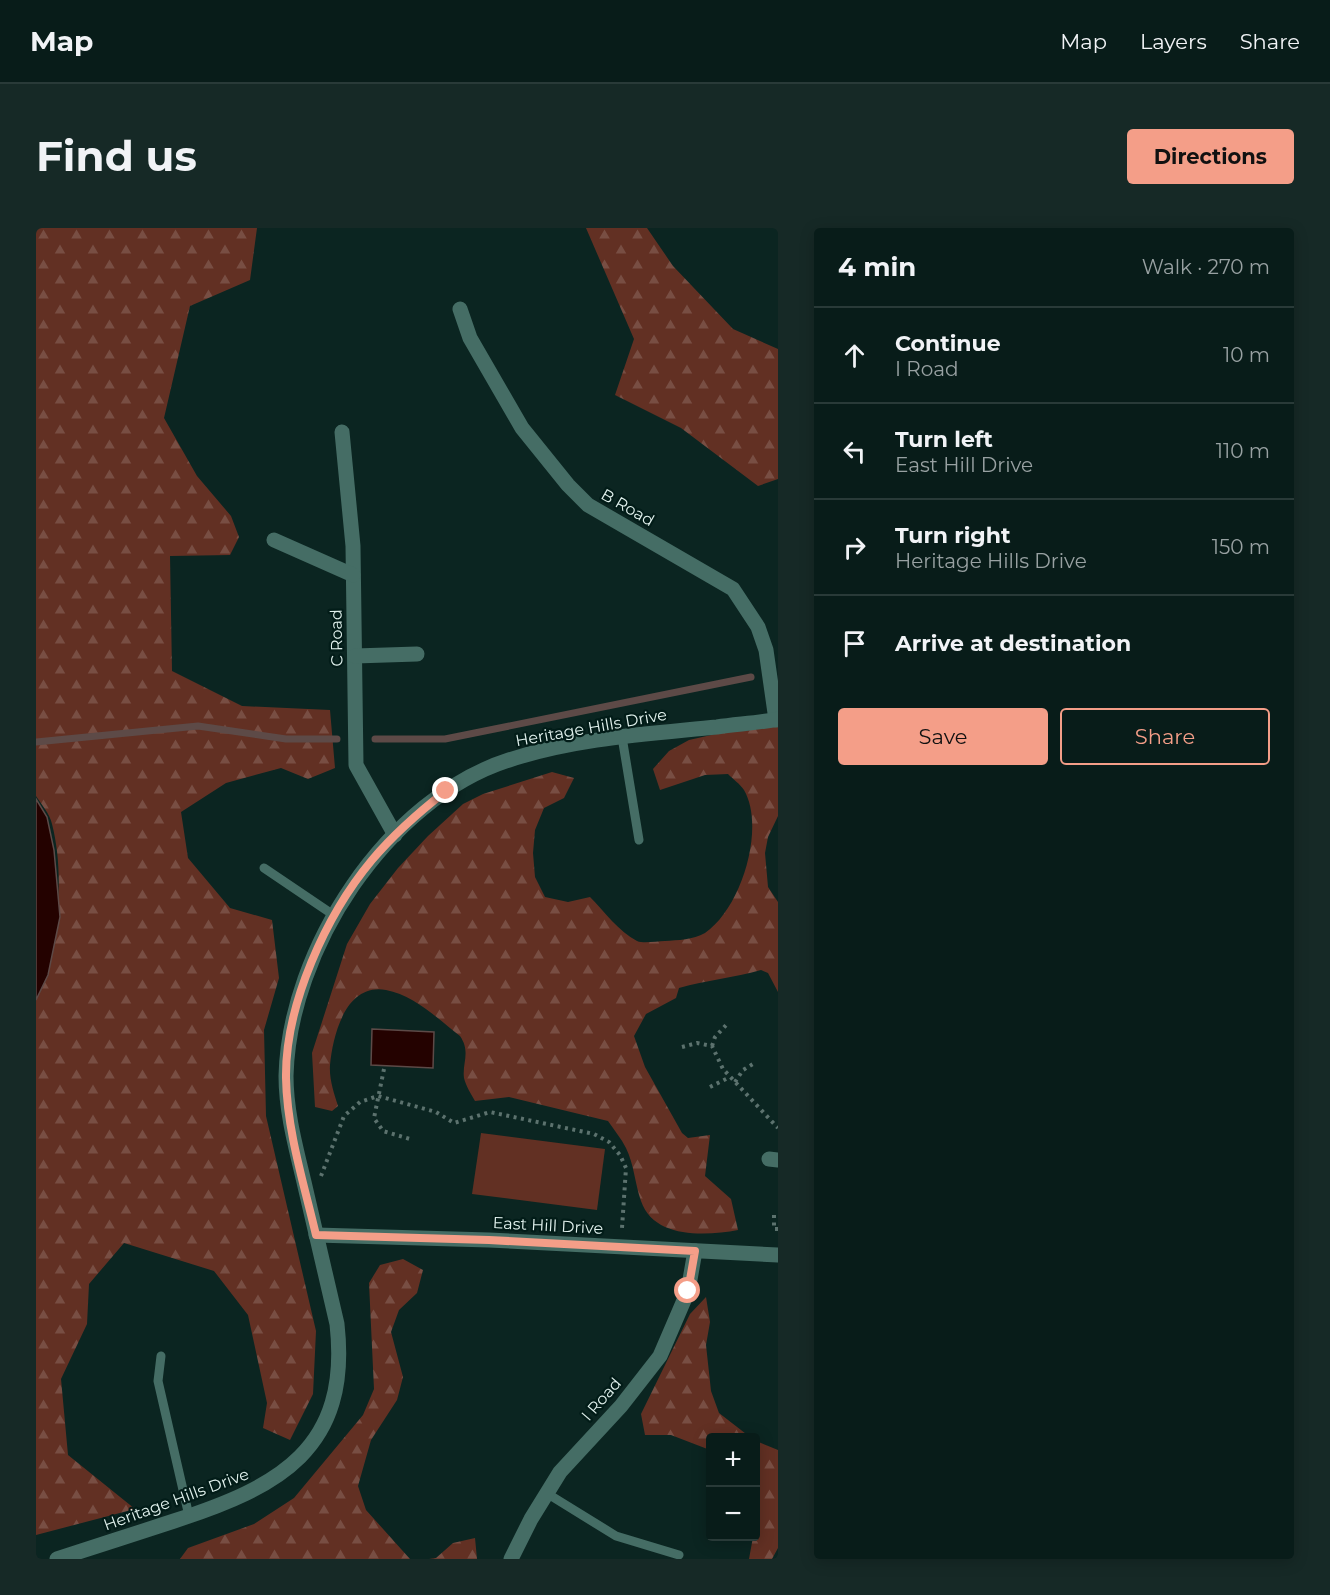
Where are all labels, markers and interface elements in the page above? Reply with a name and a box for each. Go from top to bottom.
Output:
text: Map [30,24,93,58]
text: Map [1060,29,1107,54]
text: Layers [1140,29,1207,54]
text: Share [1240,29,1300,54]
button: Directions [1127,129,1294,184]
text: Find us [36,130,197,182]
text: 4 min [838,251,916,283]
text: Walk · 270 m [1142,255,1270,279]
text: Continue [895,330,1001,357]
icon: ahead [838,339,871,372]
text: 10 m [1223,343,1270,367]
text: I Road [895,357,959,381]
text: Turn left [895,426,993,453]
icon: left [838,435,871,468]
text: 110 m [1216,439,1270,463]
text: East Hill Drive [895,453,1033,477]
street label: B Road [598,485,658,530]
text: Turn right [895,522,1010,549]
icon: right [838,531,871,564]
text: 150 m [1212,535,1270,559]
text: Heritage Hills Drive [895,549,1087,573]
street label: C Road [327,609,346,667]
icon: arrive [838,627,871,660]
text: Arrive at destination [895,630,1131,657]
street label: Heritage Hills Drive [514,705,668,750]
button: Save [838,708,1048,765]
button: Share [1060,708,1270,765]
route end [432,777,458,803]
street label: East Hill Drive [492,1213,604,1238]
route start [674,1277,700,1303]
street label: I Road [578,1374,625,1425]
map controls [706,1433,760,1541]
button: + [706,1433,760,1487]
street label: Heritage Hills Drive [101,1464,251,1535]
button: − [706,1487,760,1541]

